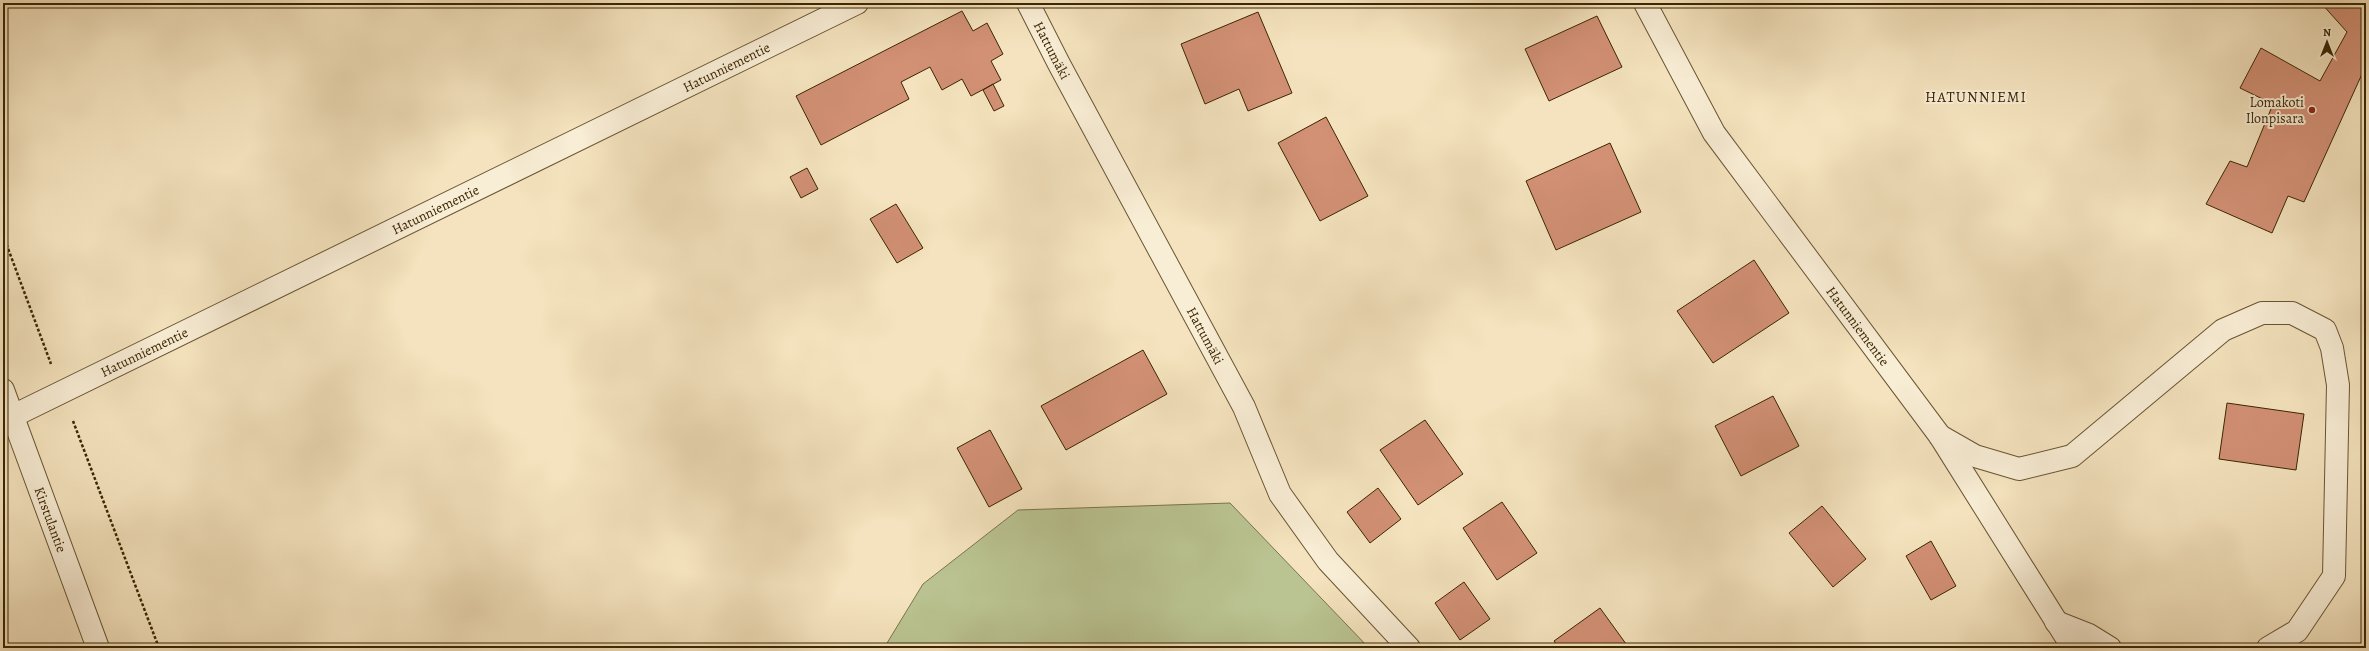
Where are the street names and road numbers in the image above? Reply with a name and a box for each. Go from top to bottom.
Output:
street label: Hattumäki [1029,18,1075,83]
street label: Hatunniementie [680,38,773,97]
street label: Hatunniementie [388,180,482,239]
street label: Hatunniementie [1822,283,1894,370]
street label: Hattumäki [1182,304,1228,368]
street label: Hatunniementie [97,323,191,382]
street label: Kirstulantie [29,484,71,555]

